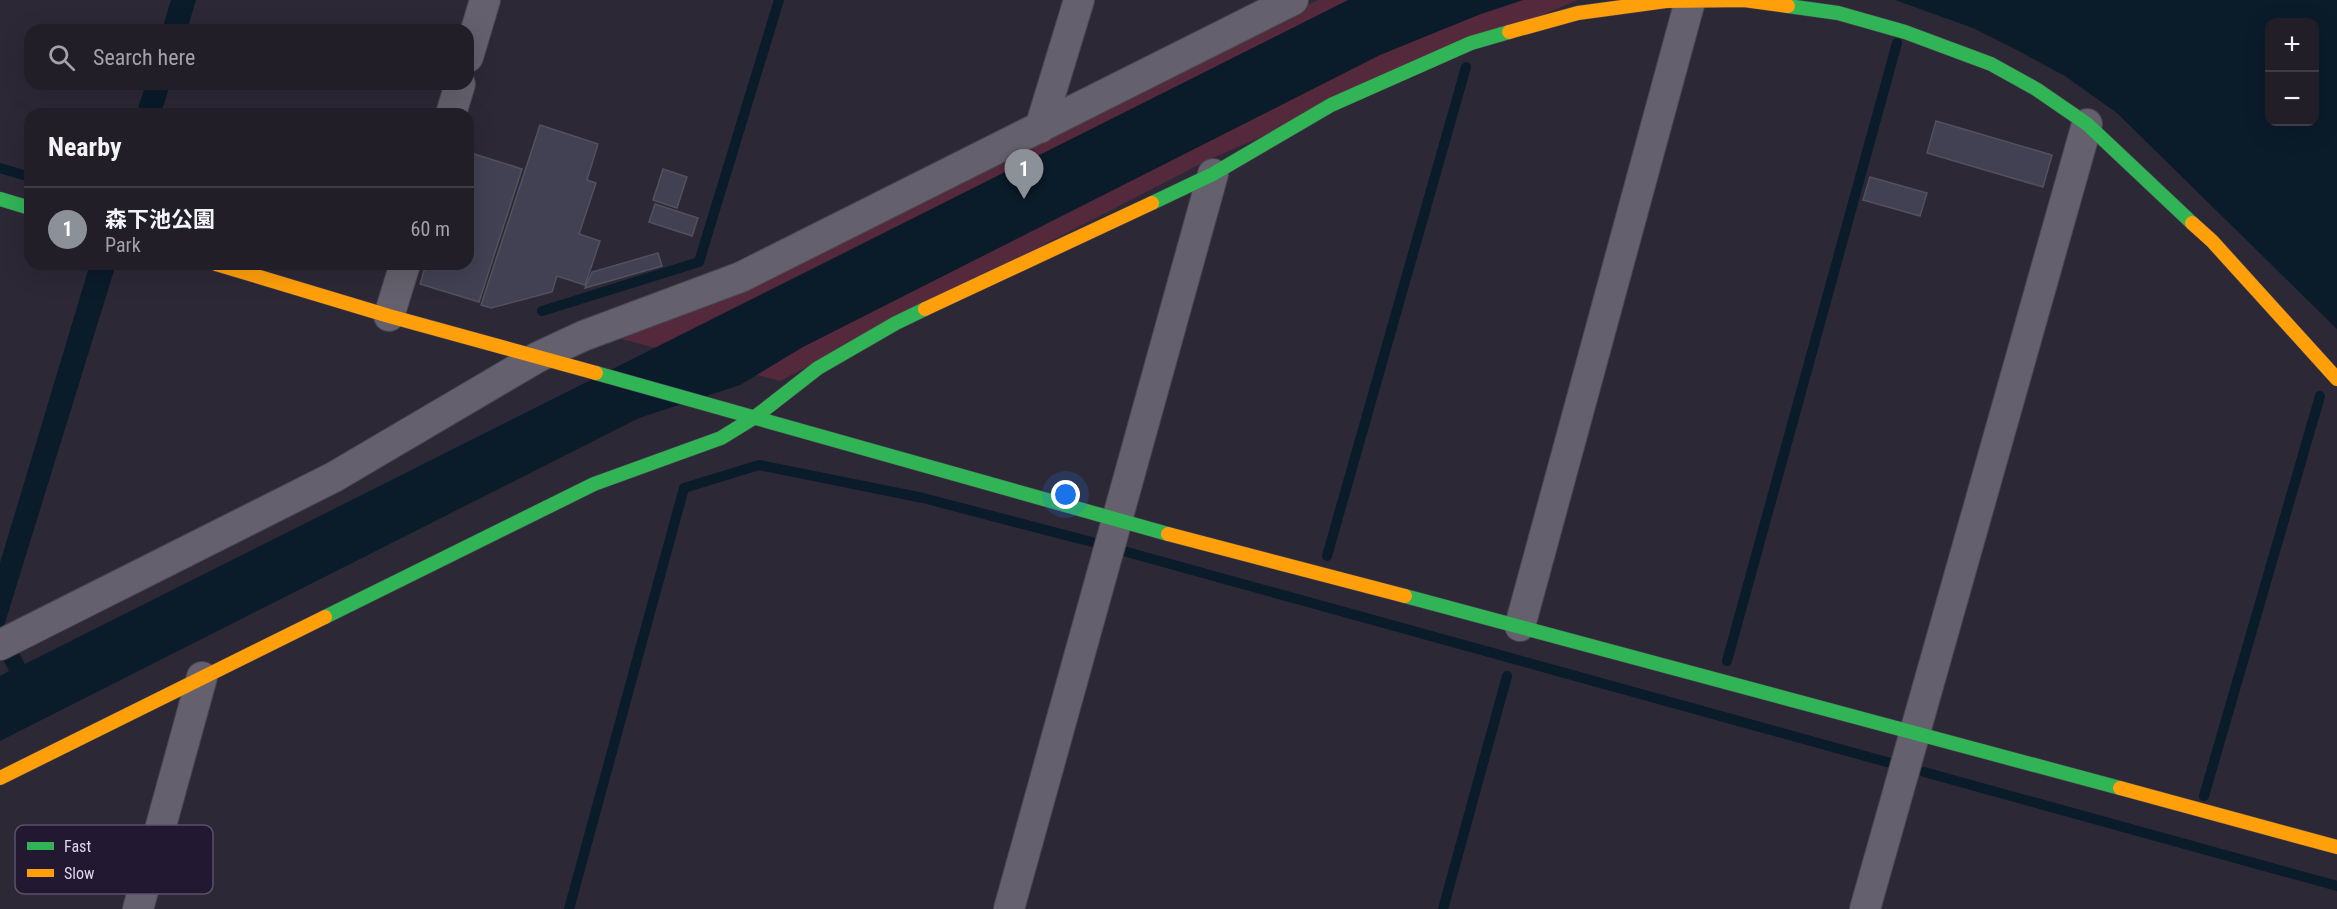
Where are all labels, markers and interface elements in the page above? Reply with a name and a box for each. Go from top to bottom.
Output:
map controls [2265,18,2319,126]
button: + [2265,18,2319,72]
search box [24,24,474,90]
icon: search [45,41,78,74]
text: Search here [93,45,195,70]
button: − [2265,72,2319,126]
text: Nearby [48,132,122,162]
pin: 1 [1004,150,1044,199]
text: 森下池公園 [105,207,215,232]
text: 1 [62,217,73,241]
text: 60 m [411,217,450,241]
text: Park [105,233,141,257]
your location [1051,480,1080,509]
legend [15,825,213,894]
text: Fast [64,837,91,856]
text: Slow [64,864,94,883]

